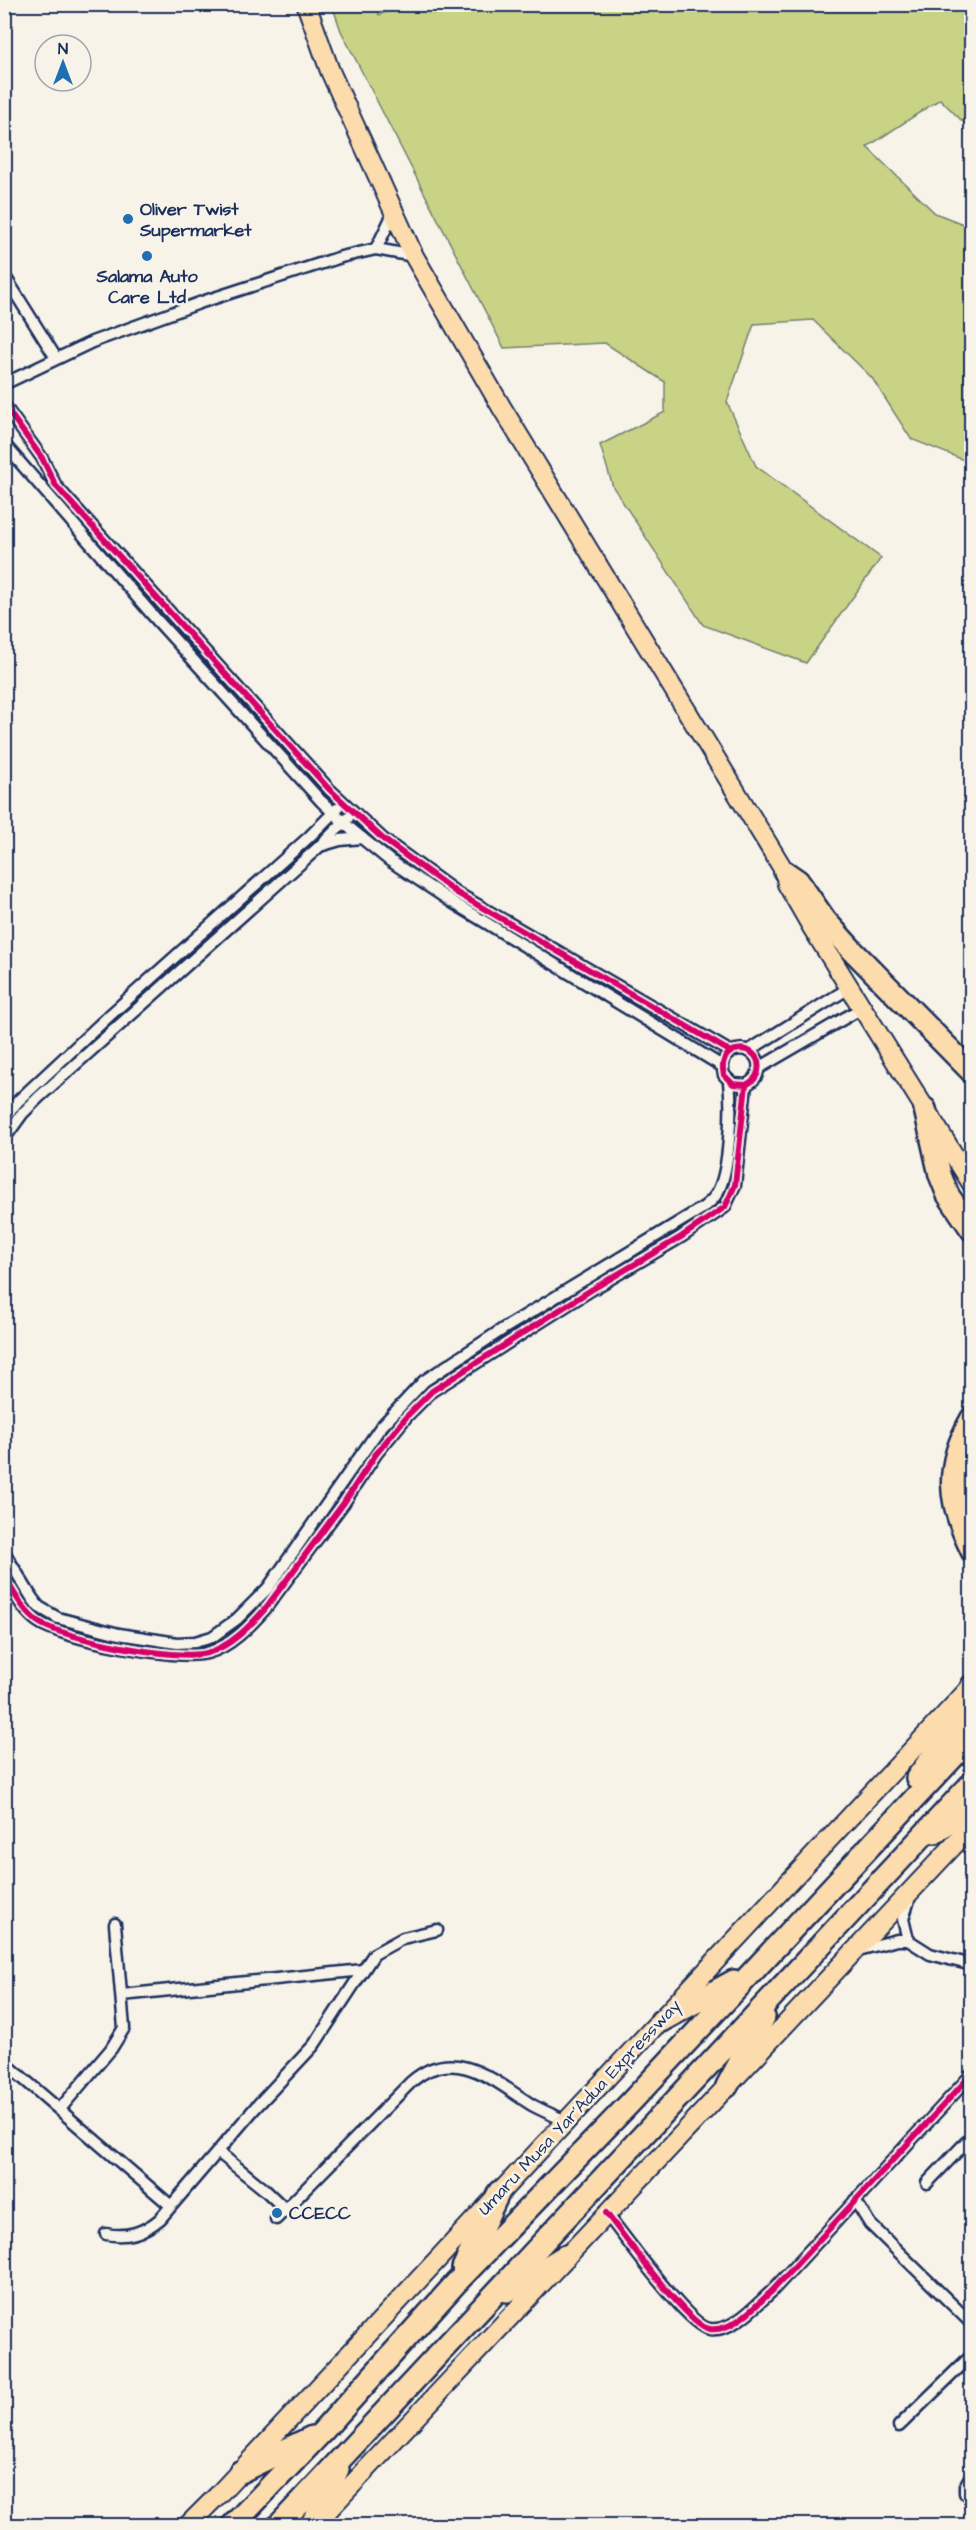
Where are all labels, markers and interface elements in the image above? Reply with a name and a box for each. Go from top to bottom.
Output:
north arrow [33,33,93,93]
text: N [58,38,68,60]
place label: Oliver Twist Supermarket [139,197,252,243]
marker: Oliver Twist Supermarket [121,212,135,226]
marker: Salama Auto Care Ltd [140,249,154,263]
place label: Salama Auto Care Ltd [95,264,198,310]
street label: Umaru Musa Yar'Adua Expressway [472,1994,687,2222]
place label: CCECC [289,2201,351,2226]
marker: CCECC [270,2206,284,2220]

